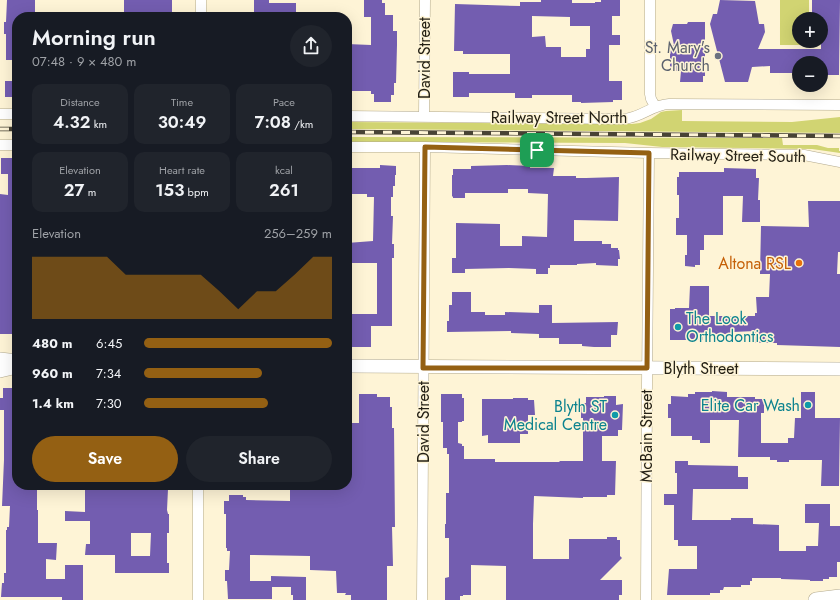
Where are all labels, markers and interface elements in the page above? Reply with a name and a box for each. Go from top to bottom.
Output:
map controls [792,12,828,92]
button: + [792,12,828,48]
street label: David Street [413,17,436,99]
text: Morning run [32,21,156,53]
button: share [290,25,332,67]
place label: St. Mary's Church [645,36,710,77]
marker: St. Mary's Church [713,51,723,61]
text: 07:48 · 9 × 480 m [32,52,136,71]
button: − [792,56,828,92]
text: Distance [60,94,100,110]
text: Time [171,94,193,110]
text: Pace [273,94,295,110]
street label: Railway Street North [491,106,627,129]
text: 4.32 [53,110,90,134]
text: 30:49 [158,110,206,134]
text: 7:08 [255,110,291,134]
text: km [90,116,107,132]
text: /km [291,116,313,132]
pin [520,133,554,167]
icon: arrive [526,139,548,161]
street label: Railway Street South [670,143,806,168]
text: Elevation [59,162,101,178]
text: Heart rate [159,162,205,178]
text: kcal [275,162,293,178]
text: 27 [64,178,84,202]
text: 153 [155,178,184,202]
text: 261 [269,178,299,202]
text: m [84,184,96,200]
text: bpm [184,184,209,200]
text: Elevation [32,224,81,243]
text: 256–259 m [264,224,332,243]
place label: Altona RSL [718,252,792,275]
marker: Altona RSL [794,258,804,268]
place label: The Look Orthodontics [686,307,773,348]
marker: The Look Orthodontics [673,322,683,332]
text: 480 m [32,334,72,353]
text: 6:45 [96,334,122,353]
street label: Blyth Street [664,357,739,380]
text: 960 m [32,364,73,383]
text: 7:34 [96,364,121,383]
street label: David Street [412,381,435,463]
street label: McBain Street [635,389,658,482]
text: 1.4 km [32,394,74,413]
text: 7:30 [96,394,122,413]
place label: Elite Car Wash [701,394,800,417]
place label: Blyth ST Medical Centre [504,395,608,436]
marker: Elite Car Wash [803,400,813,410]
marker: Blyth ST Medical Centre [610,410,620,420]
button: Save [32,436,178,482]
button: Share [186,436,332,482]

